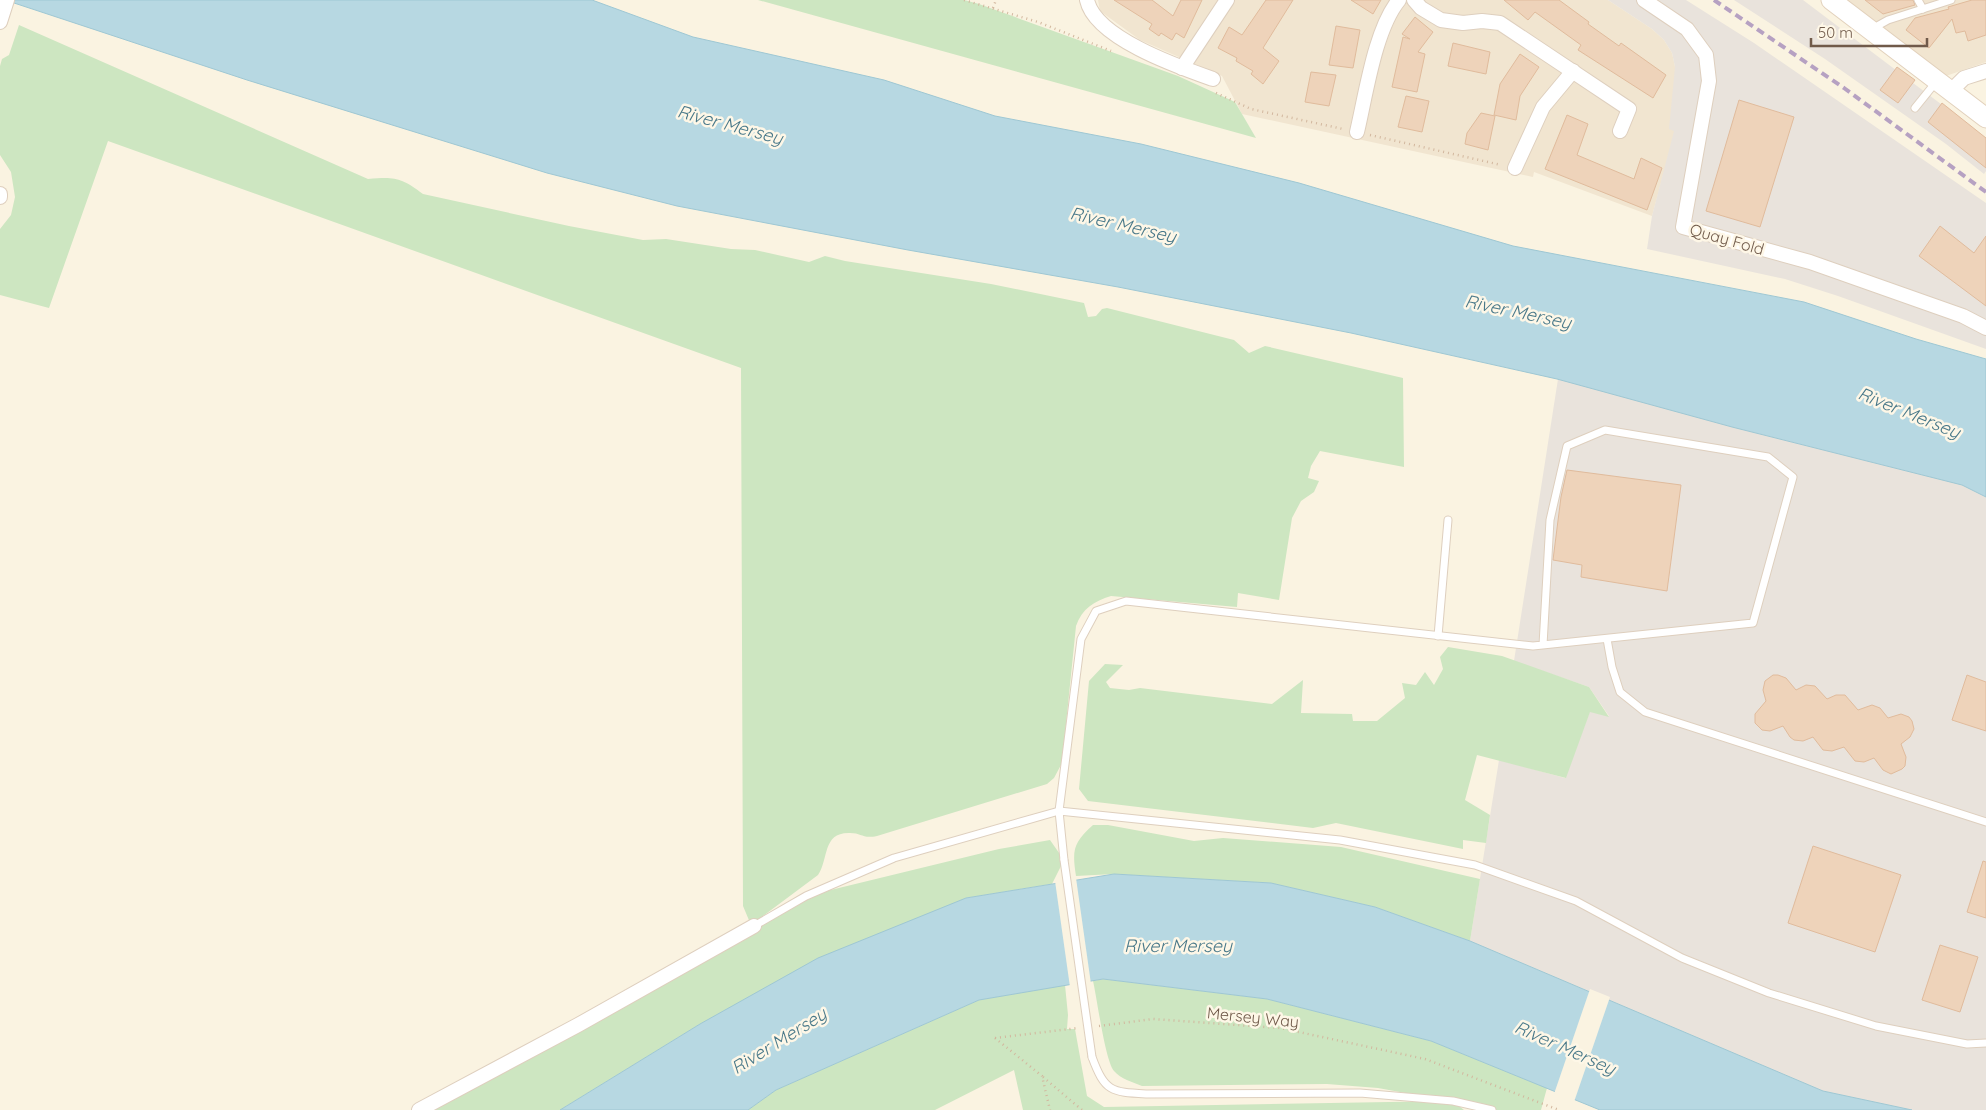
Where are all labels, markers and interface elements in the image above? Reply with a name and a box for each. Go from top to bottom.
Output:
scale bar [1811,15,1927,47]
text: 50 m [1818,23,1853,42]
water label: River Mersey [675,99,787,150]
water label: River Mersey [1068,201,1180,248]
street label: Quay Fold [1688,219,1766,259]
water label: River Mersey [1463,289,1575,334]
water label: River Mersey [1855,382,1965,444]
water label: River Mersey [1124,934,1234,957]
water label: River Mersey [727,1001,832,1079]
street label: Mersey Way [1206,1002,1300,1032]
water label: River Mersey [1511,1015,1621,1081]

